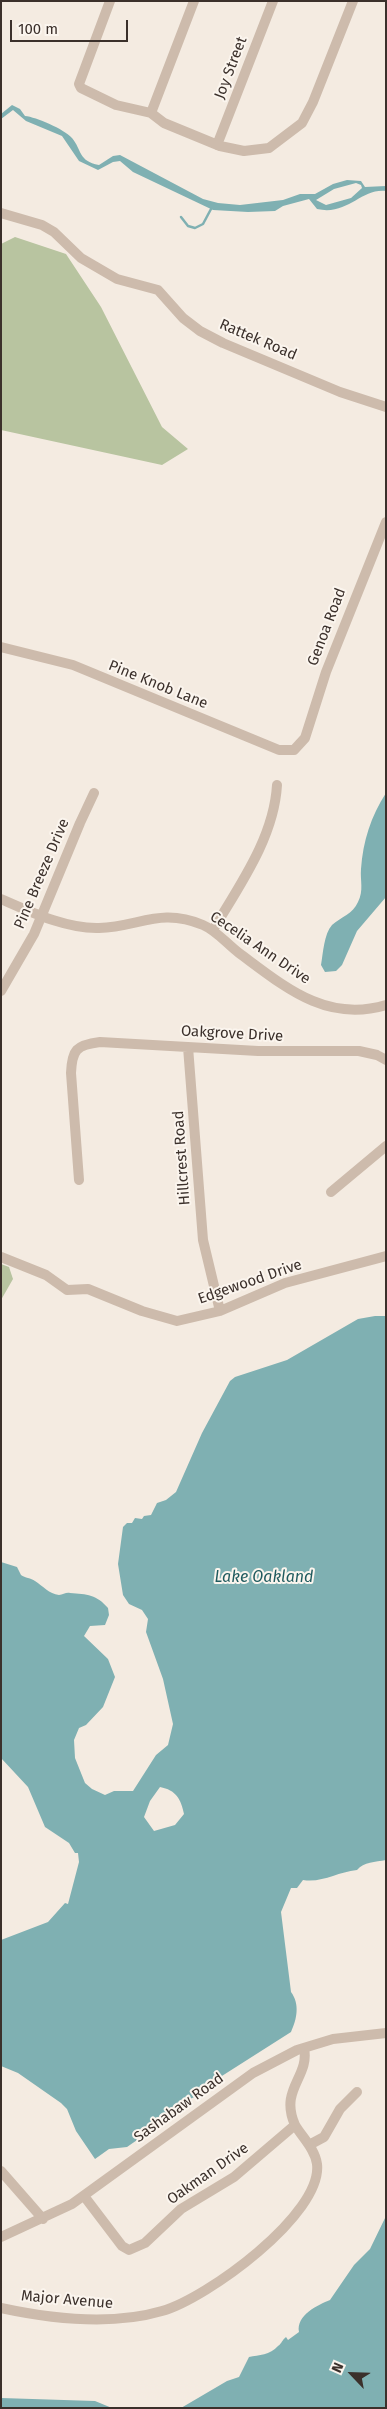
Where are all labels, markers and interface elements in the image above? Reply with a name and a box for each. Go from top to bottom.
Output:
scale bar [12,10,130,42]
text: 100 m [18,20,58,38]
street label: Joy Street [211,34,251,102]
street label: Rattek Road [217,316,299,364]
street label: Genoa Road [304,586,350,668]
street label: Pine Knob Lane [106,657,210,713]
street label: Pine Breeze Drive [11,816,73,932]
street label: Cecelia Ann Drive [206,908,314,988]
street label: Oakgrove Drive [180,1022,284,1046]
street label: Hillcrest Road [170,1110,194,1206]
street label: Edgewood Drive [196,1256,304,1308]
water label: Lake Oakland [215,1568,313,1588]
street label: Sashabaw Road [131,2069,227,2147]
street label: Oakman Drive [164,2139,252,2209]
street label: Major Avenue [20,2287,114,2313]
north arrow [327,2349,377,2399]
text: N [328,2360,347,2375]

